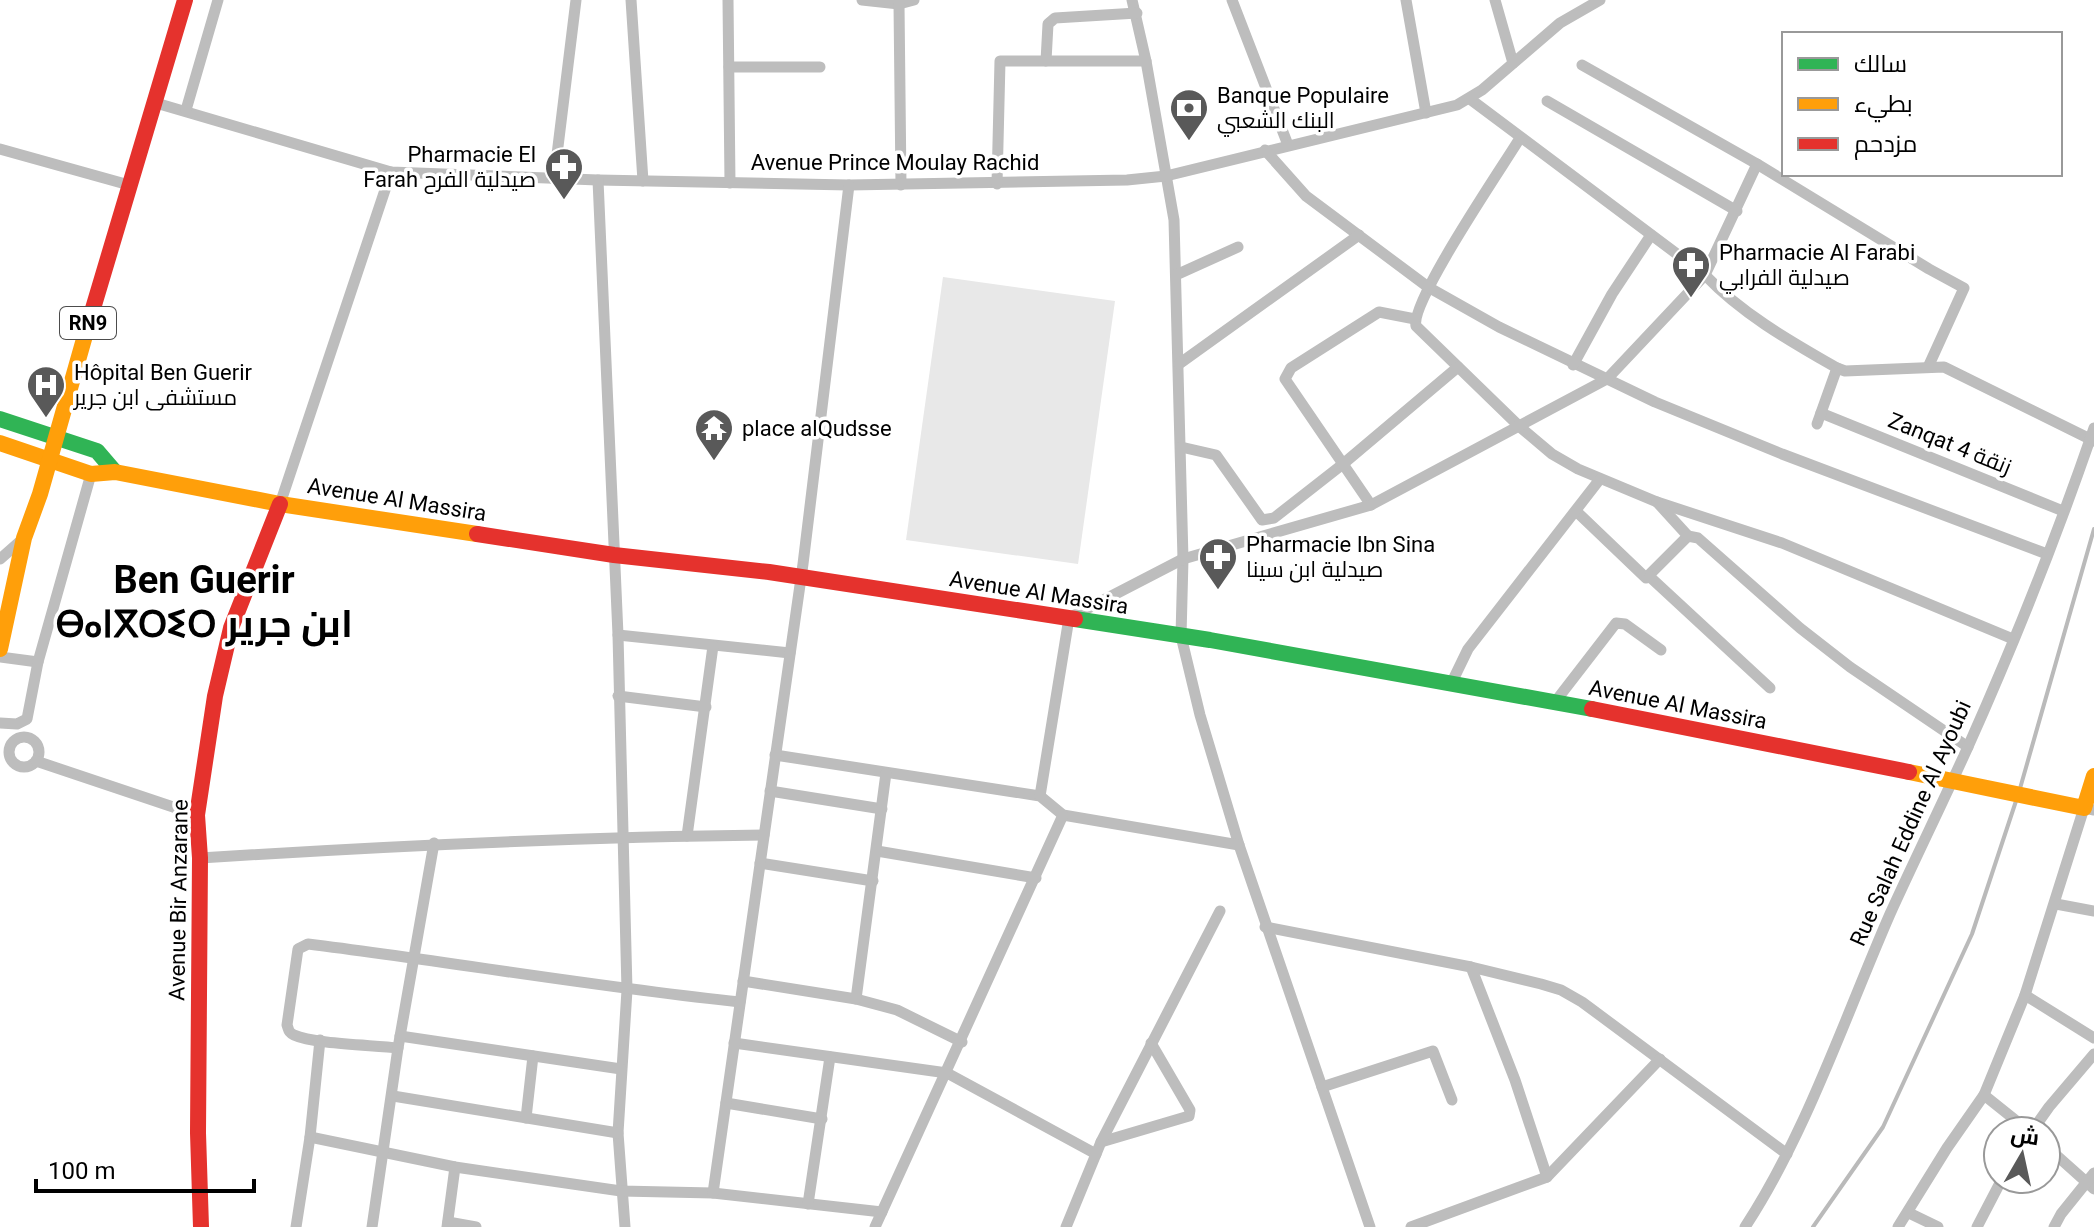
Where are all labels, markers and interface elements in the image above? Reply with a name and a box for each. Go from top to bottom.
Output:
legend [1782,32,2062,176]
text: سالك [1854,50,1907,78]
place label: Banque Populaire البنك الشعبي [1217,83,1389,137]
bank icon: Banque Populaire البنك الشعبي [1168,87,1210,142]
text: بطيء [1854,90,1913,123]
text: مزدحم [1854,130,1917,160]
place label: Pharmacie El Farah صيدلية الفرح [363,142,536,194]
pharmacy icon: Pharmacie El Farah صيدلية الفرح [543,146,585,201]
street label: Avenue Prince Moulay Rachid [751,150,1039,175]
place label: Pharmacie Al Farabi صيدلية الفرابي [1719,240,1915,294]
pharmacy icon: Pharmacie Al Farabi صيدلية الفرابي [1670,244,1712,299]
road number: RN9 [60,307,116,339]
place label: Hôpital Ben Guerir مستشفى ابن جرير [72,360,252,411]
hospital icon: Hôpital Ben Guerir مستشفى ابن جرير [25,364,67,419]
temple icon: place alQudsse [693,407,735,462]
street label: Zanqat 4 زنقة [1885,407,2015,480]
place label: place alQudsse [742,416,892,441]
street label: Avenue Al Massira [306,473,488,526]
place label: Pharmacie Ibn Sina صيدلية ابن سينا [1246,532,1435,583]
pharmacy icon: Pharmacie Ibn Sina صيدلية ابن سينا [1197,536,1239,591]
district label: Ben Guerir ⴱⴰⵏⴳⵔⵉⵔ ابن جرير [55,558,353,647]
street label: Avenue Al Massira [948,566,1130,619]
street label: Avenue Al Massira [1587,675,1769,734]
street label: Rue Salah Eddine Al Ayoubi [1845,697,1976,950]
street label: Avenue Bir Anzarane [164,799,193,1001]
north arrow [1982,1115,2062,1195]
text: ش [2009,1121,2041,1151]
scale bar [36,1143,254,1193]
text: 100 m [48,1157,115,1185]

